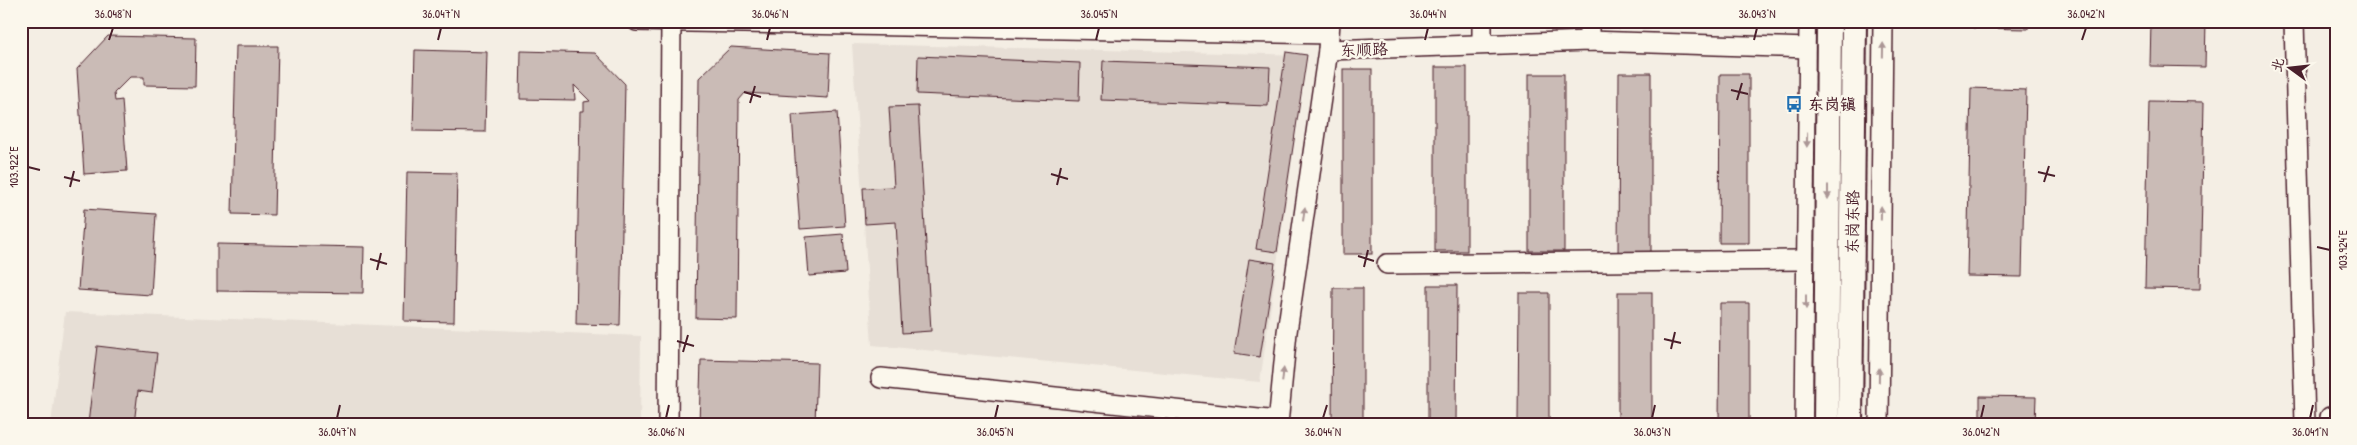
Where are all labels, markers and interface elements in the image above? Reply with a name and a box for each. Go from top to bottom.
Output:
text: 36.048°N [95,5,131,22]
text: 36.047°N [422,5,460,22]
text: 36.046°N [752,5,788,22]
text: 36.045°N [1081,5,1117,22]
text: 36.044°N [1410,5,1446,22]
text: 36.043°N [1738,5,1776,22]
text: 36.042°N [2067,5,2105,22]
street label: 东顺路 [1340,37,1388,61]
one-way arrow [1879,42,1887,58]
north arrow [2264,42,2314,92]
text: 北 [2266,55,2288,74]
place label: 东岗镇 [1808,93,1856,115]
bus stop icon: 东岗镇 [1784,94,1804,114]
one-way arrow [1803,132,1811,148]
text: 103.922°E [5,146,22,188]
one-way arrow [1824,185,1832,201]
street label: 东岗东路 [1840,190,1864,254]
one-way arrow [1877,204,1885,220]
one-way arrow [1300,206,1308,222]
text: 103.924°E [2334,229,2351,270]
one-way arrow [1802,295,1810,311]
one-way arrow [1279,367,1287,383]
one-way arrow [1875,367,1883,383]
text: 36.047°N [318,423,356,440]
text: 36.046°N [648,423,684,440]
text: 36.045°N [977,423,1013,440]
text: 36.044°N [1305,423,1341,440]
text: 36.043°N [1633,423,1671,440]
text: 36.042°N [1962,423,2000,440]
text: 36.041°N [2292,423,2328,440]

